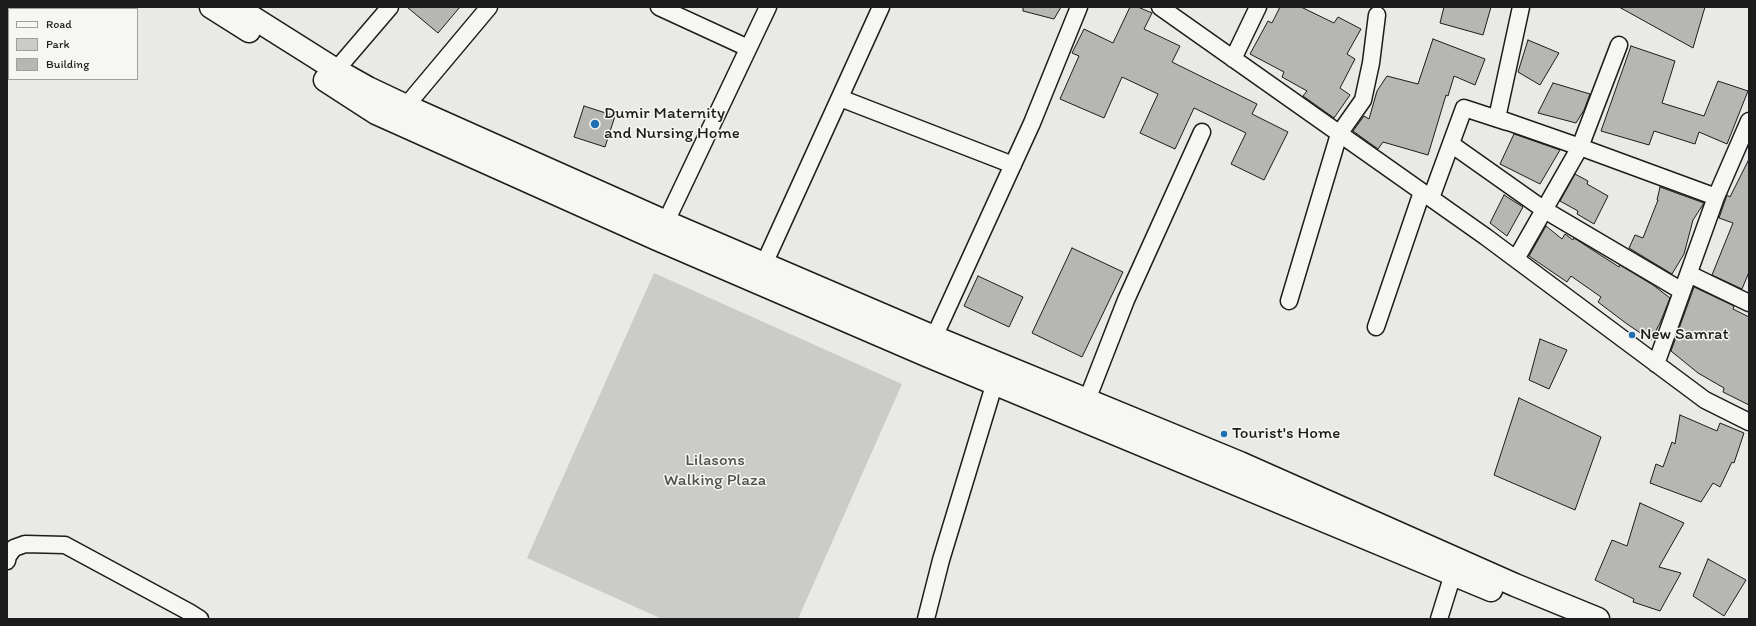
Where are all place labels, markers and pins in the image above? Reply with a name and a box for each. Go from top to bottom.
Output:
place label: Dumir Maternity and Nursing Home [604,104,740,144]
marker: Dumir Maternity and Nursing Home [589,118,601,130]
place label: New Samrat [1640,325,1729,345]
marker: New Samrat [1627,330,1637,340]
place label: Tourist's Home [1232,424,1340,444]
marker: Tourist's Home [1219,429,1229,439]

